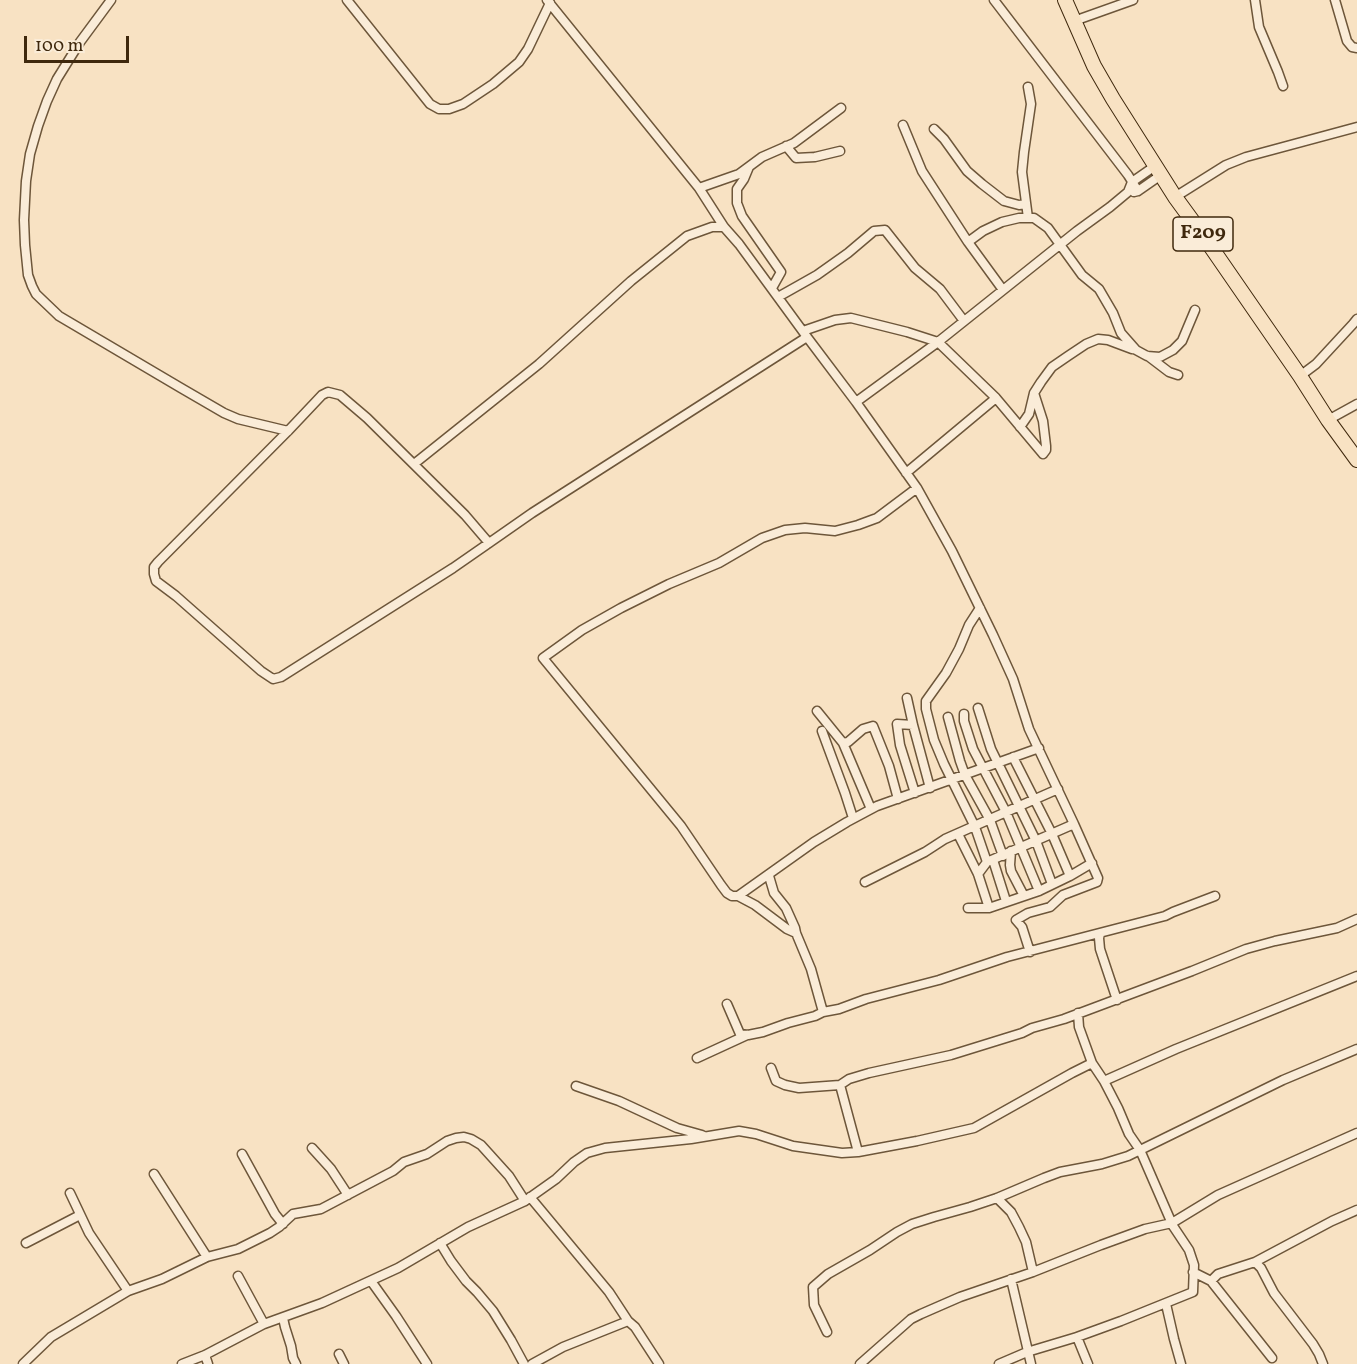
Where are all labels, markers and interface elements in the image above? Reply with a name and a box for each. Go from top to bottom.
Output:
scale bar [27,24,132,62]
text: 100 m [35,34,84,59]
road number: F209 [1173,217,1233,251]

